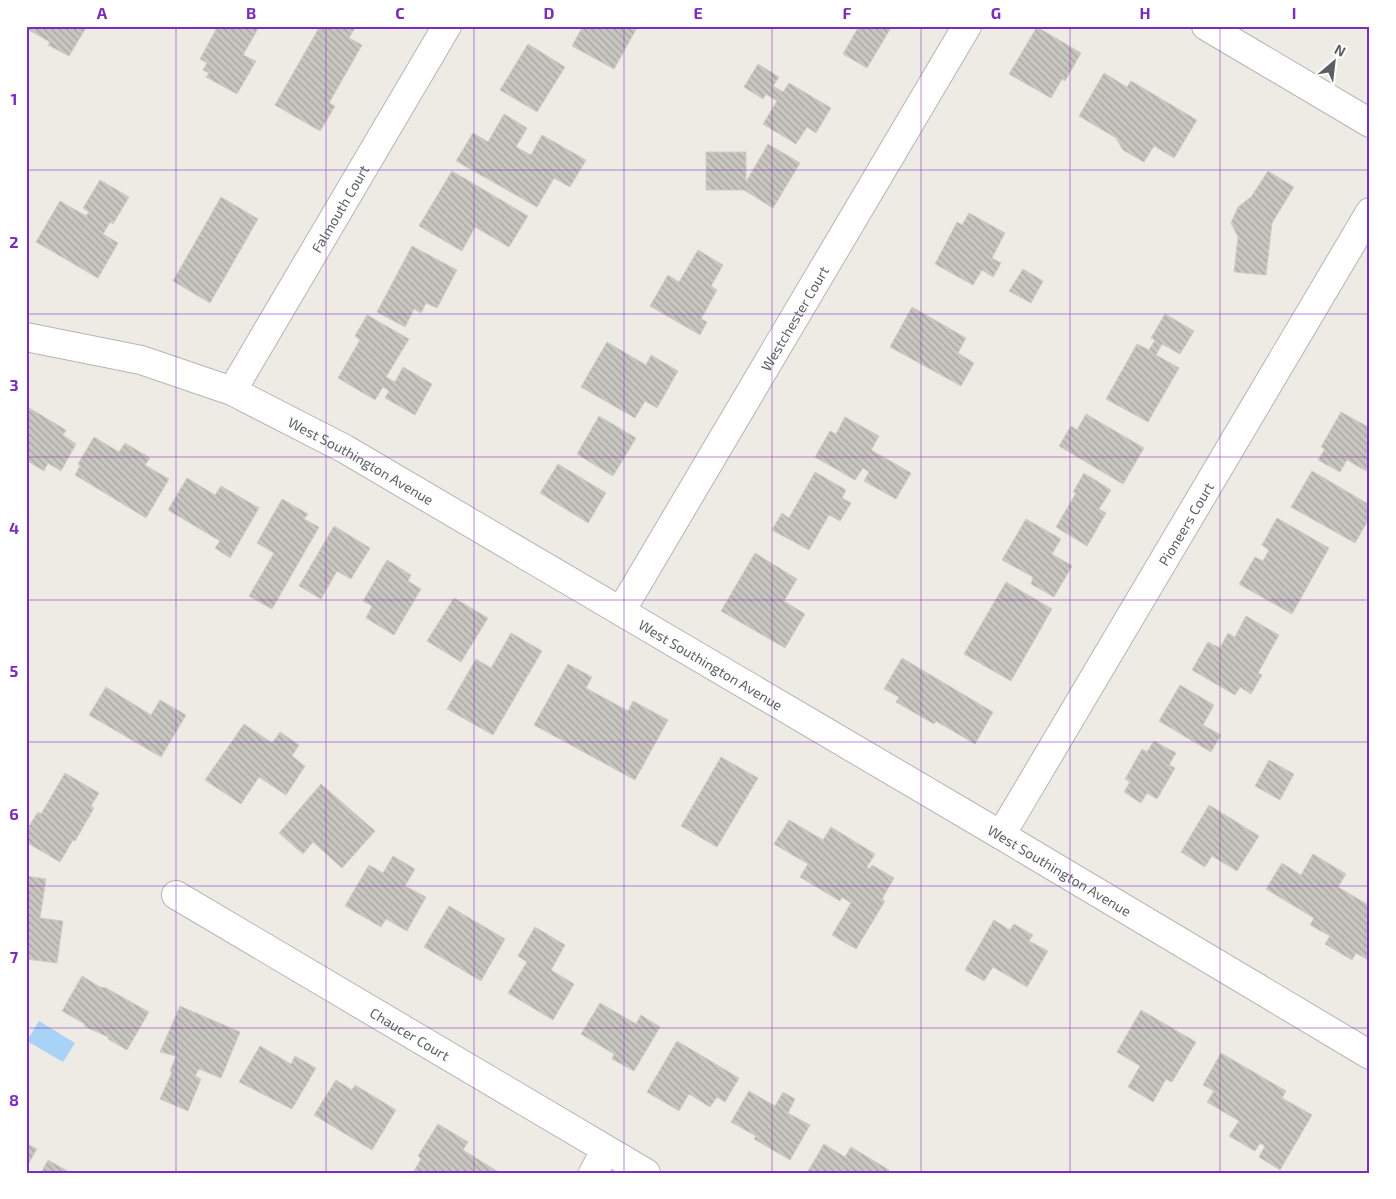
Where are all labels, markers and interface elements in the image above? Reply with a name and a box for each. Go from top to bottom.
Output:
text: A [97,3,108,22]
text: B [246,3,256,22]
text: C [395,3,405,22]
text: D [544,3,555,22]
text: E [693,3,703,22]
text: F [843,3,852,22]
text: G [991,3,1001,22]
text: H [1139,3,1151,22]
text: I [1292,3,1296,22]
north arrow [1308,38,1358,88]
text: N [1332,40,1349,60]
text: 1 [11,89,17,108]
street label: Falmouth Court [307,161,372,255]
text: 2 [9,232,19,251]
street label: Westchester Court [757,263,832,374]
text: 3 [9,375,19,394]
street label: West Southington Avenue [286,413,437,508]
street label: Pioneers Court [1154,479,1217,568]
text: 4 [9,518,19,537]
street label: West Southington Avenue [636,615,786,713]
text: 5 [10,661,19,680]
text: 6 [9,804,19,823]
street label: West Southington Avenue [985,821,1135,919]
text: 7 [10,947,19,966]
street label: Chaucer Court [367,1003,453,1064]
text: 8 [9,1090,19,1109]

